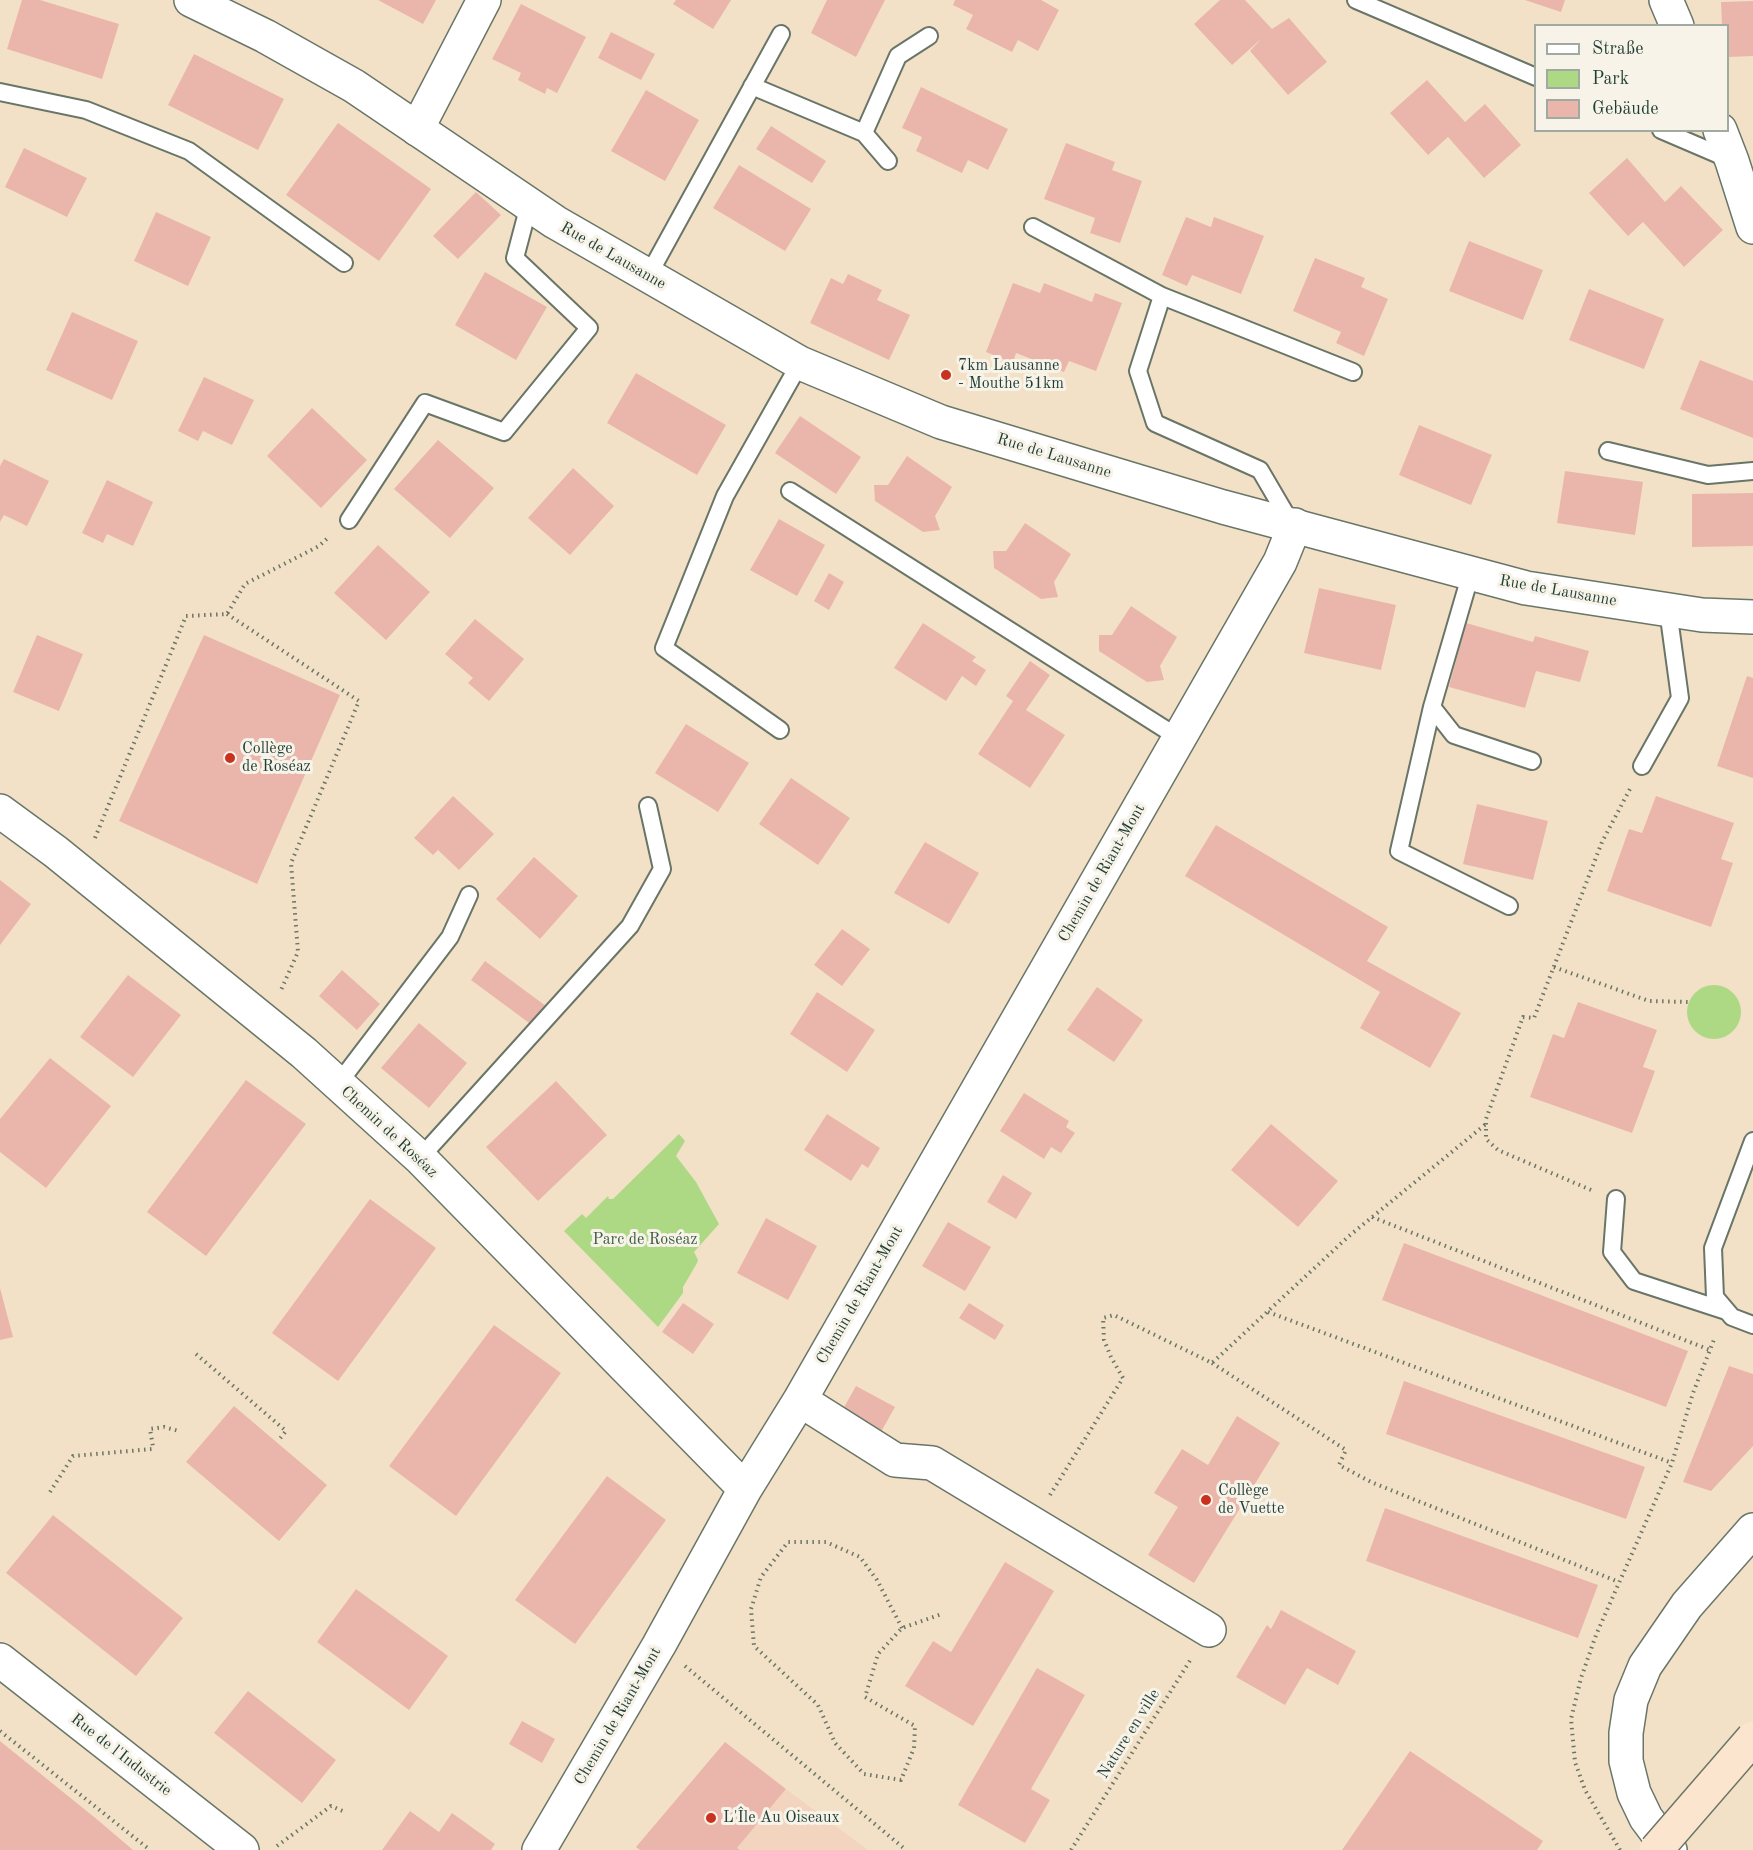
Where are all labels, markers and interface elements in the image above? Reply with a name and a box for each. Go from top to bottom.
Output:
legend [1534,24,1729,132]
text: Straße [1592,40,1643,58]
text: Park [1592,70,1629,88]
text: Gebäude [1592,100,1659,118]
street label: Rue de Lausanne [557,218,669,294]
place label: 7km Lausanne - Mouthe 51km [958,356,1064,394]
marker: 7km Lausanne - Mouthe 51km [939,368,953,382]
street label: Rue de Lausanne [994,429,1114,483]
street label: Rue de Lausanne [1498,571,1618,611]
place label: Collège de Roséaz [242,739,311,777]
marker: Collège de Roséaz [223,751,237,765]
street label: Chemin de Riant-Mont [1055,800,1149,946]
street label: Chemin de Roséaz [336,1082,442,1182]
street label: Chemin de Riant-Mont [813,1222,907,1368]
park label: Parc de Roséaz [593,1230,697,1250]
place label: Collège de Vuette [1218,1481,1284,1519]
marker: Collège de Vuette [1199,1493,1213,1507]
street label: Chemin de Riant-Mont [571,1643,665,1789]
street label: Nature en ville [1094,1686,1164,1782]
street label: Rue de l'Industrie [67,1710,175,1800]
place label: L'Île Au Oiseaux [723,1808,840,1828]
marker: L'Île Au Oiseaux [704,1811,718,1825]

